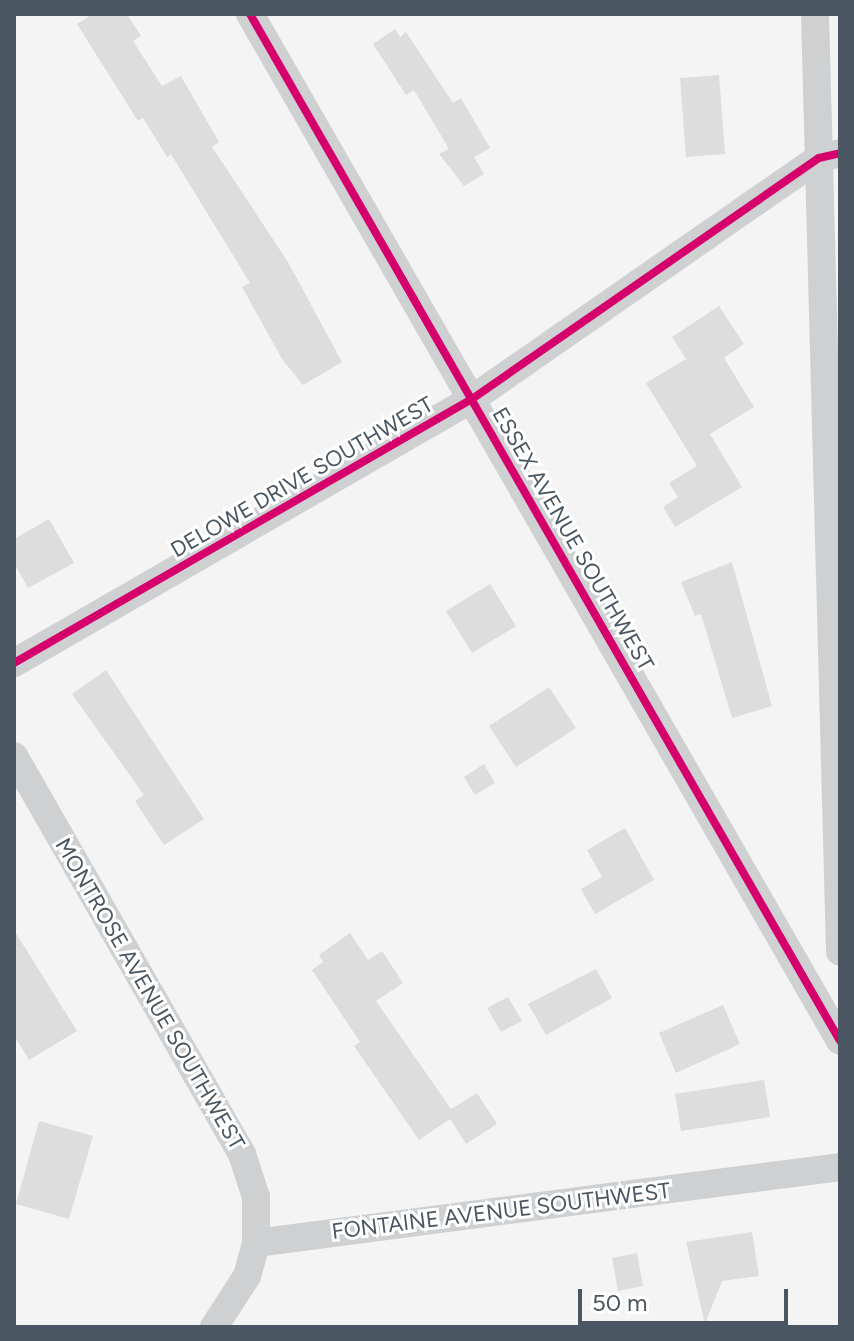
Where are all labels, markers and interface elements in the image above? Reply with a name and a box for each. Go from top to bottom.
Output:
street label: DELOWE DRIVE SOUTHWEST [166,391,438,563]
street label: ESSEX AVENUE SOUTHWEST [487,403,659,675]
street label: MONTROSE AVENUE SOUTHWEST [50,834,250,1154]
street label: FONTAINE AVENUE SOUTHWEST [330,1177,672,1245]
scale bar [582,1273,792,1323]
text: 50 m [592,1288,648,1317]

